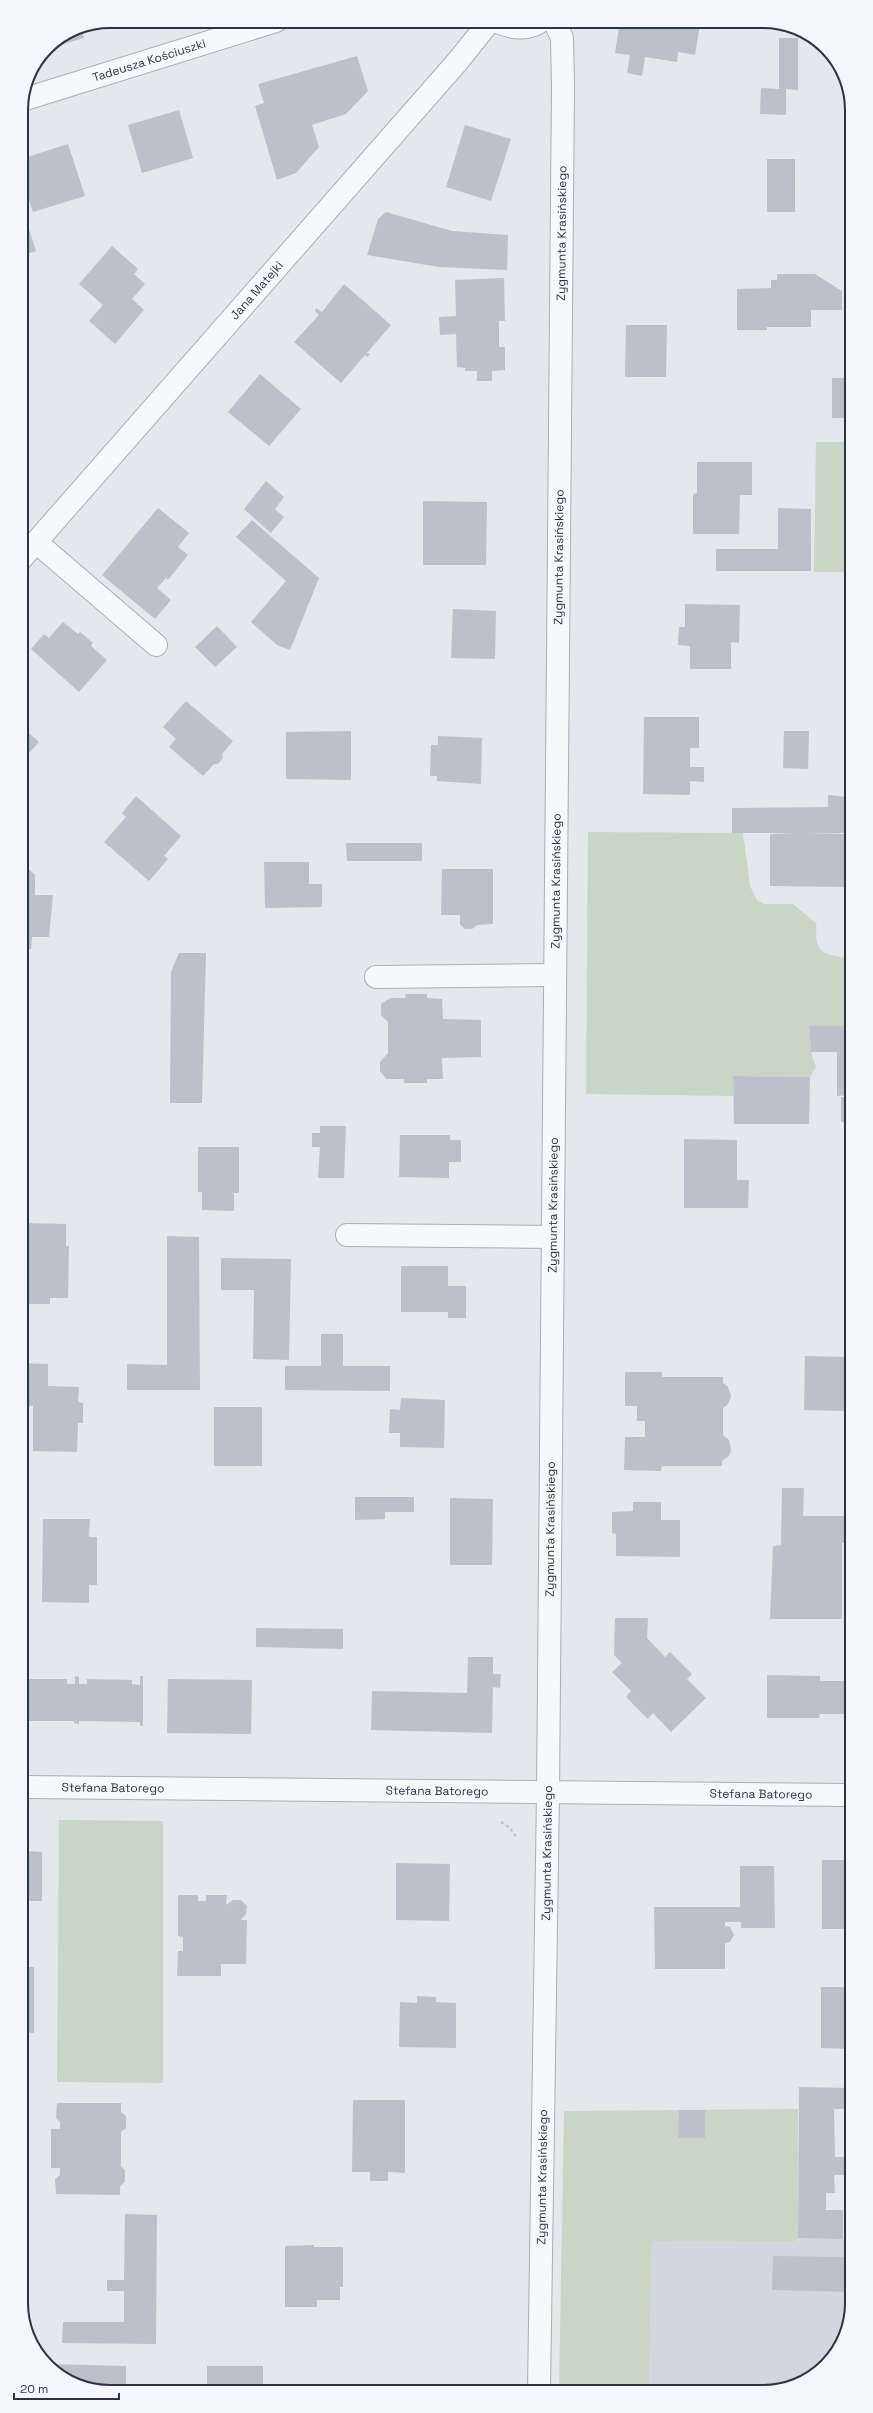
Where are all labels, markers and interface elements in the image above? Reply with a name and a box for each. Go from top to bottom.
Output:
street label: Tadeusza Kościuszki [90,35,208,86]
street label: Zygmunta Krasińskiego [553,165,570,301]
street label: Jana Matejki [227,258,287,323]
street label: Zygmunta Krasińskiego [550,489,567,625]
street label: Zygmunta Krasińskiego [547,813,565,949]
street label: Zygmunta Krasińskiego [545,1137,562,1273]
street label: Zygmunta Krasińskiego [542,1461,559,1597]
street label: Stefana Batorego [62,1779,164,1796]
street label: Stefana Batorego [386,1783,488,1799]
street label: Zygmunta Krasińskiego [538,1785,556,1921]
street label: Stefana Batorego [710,1786,812,1803]
street label: Zygmunta Krasińskiego [533,2109,551,2245]
scale bar [14,2375,119,2401]
text: 20 m [20,2381,48,2397]

